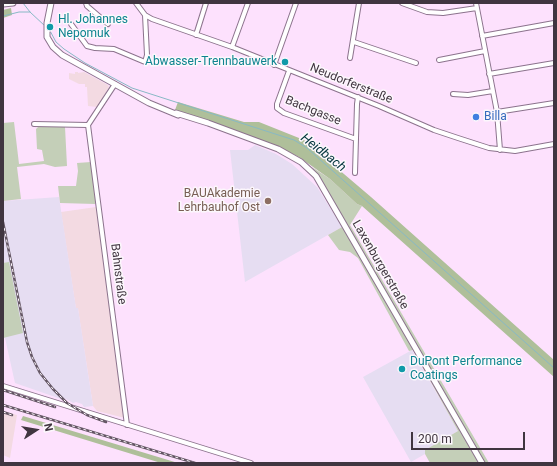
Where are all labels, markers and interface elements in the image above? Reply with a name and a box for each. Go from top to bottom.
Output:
place label: Hl. Johannes Nepomuk [58,13,128,41]
marker: Hl. Johannes Nepomuk [45,22,55,32]
place label: Abwasser-Trennbauwerk [145,55,277,69]
marker: Abwasser-Trennbauwerk [280,57,290,67]
street label: Neudorferstraße [308,61,394,107]
street label: Bachgasse [283,93,343,129]
place label: Billa [484,110,507,124]
marker: Billa [471,112,481,122]
water label: Heidbach [297,130,349,176]
place label: BAUAkademie Lehrbauhof Ost [178,187,260,215]
marker: BAUAkademie Lehrbauhof Ost [263,196,273,206]
street label: Laxenburgerstraße [349,218,411,312]
street label: Bahnstraße [107,243,129,305]
place label: DuPont Performance Coatings [410,355,522,383]
marker: DuPont Performance Coatings [397,364,407,374]
north arrow [16,410,56,450]
text: N [41,422,55,433]
scale bar [413,424,527,450]
text: 200 m [418,432,452,446]

